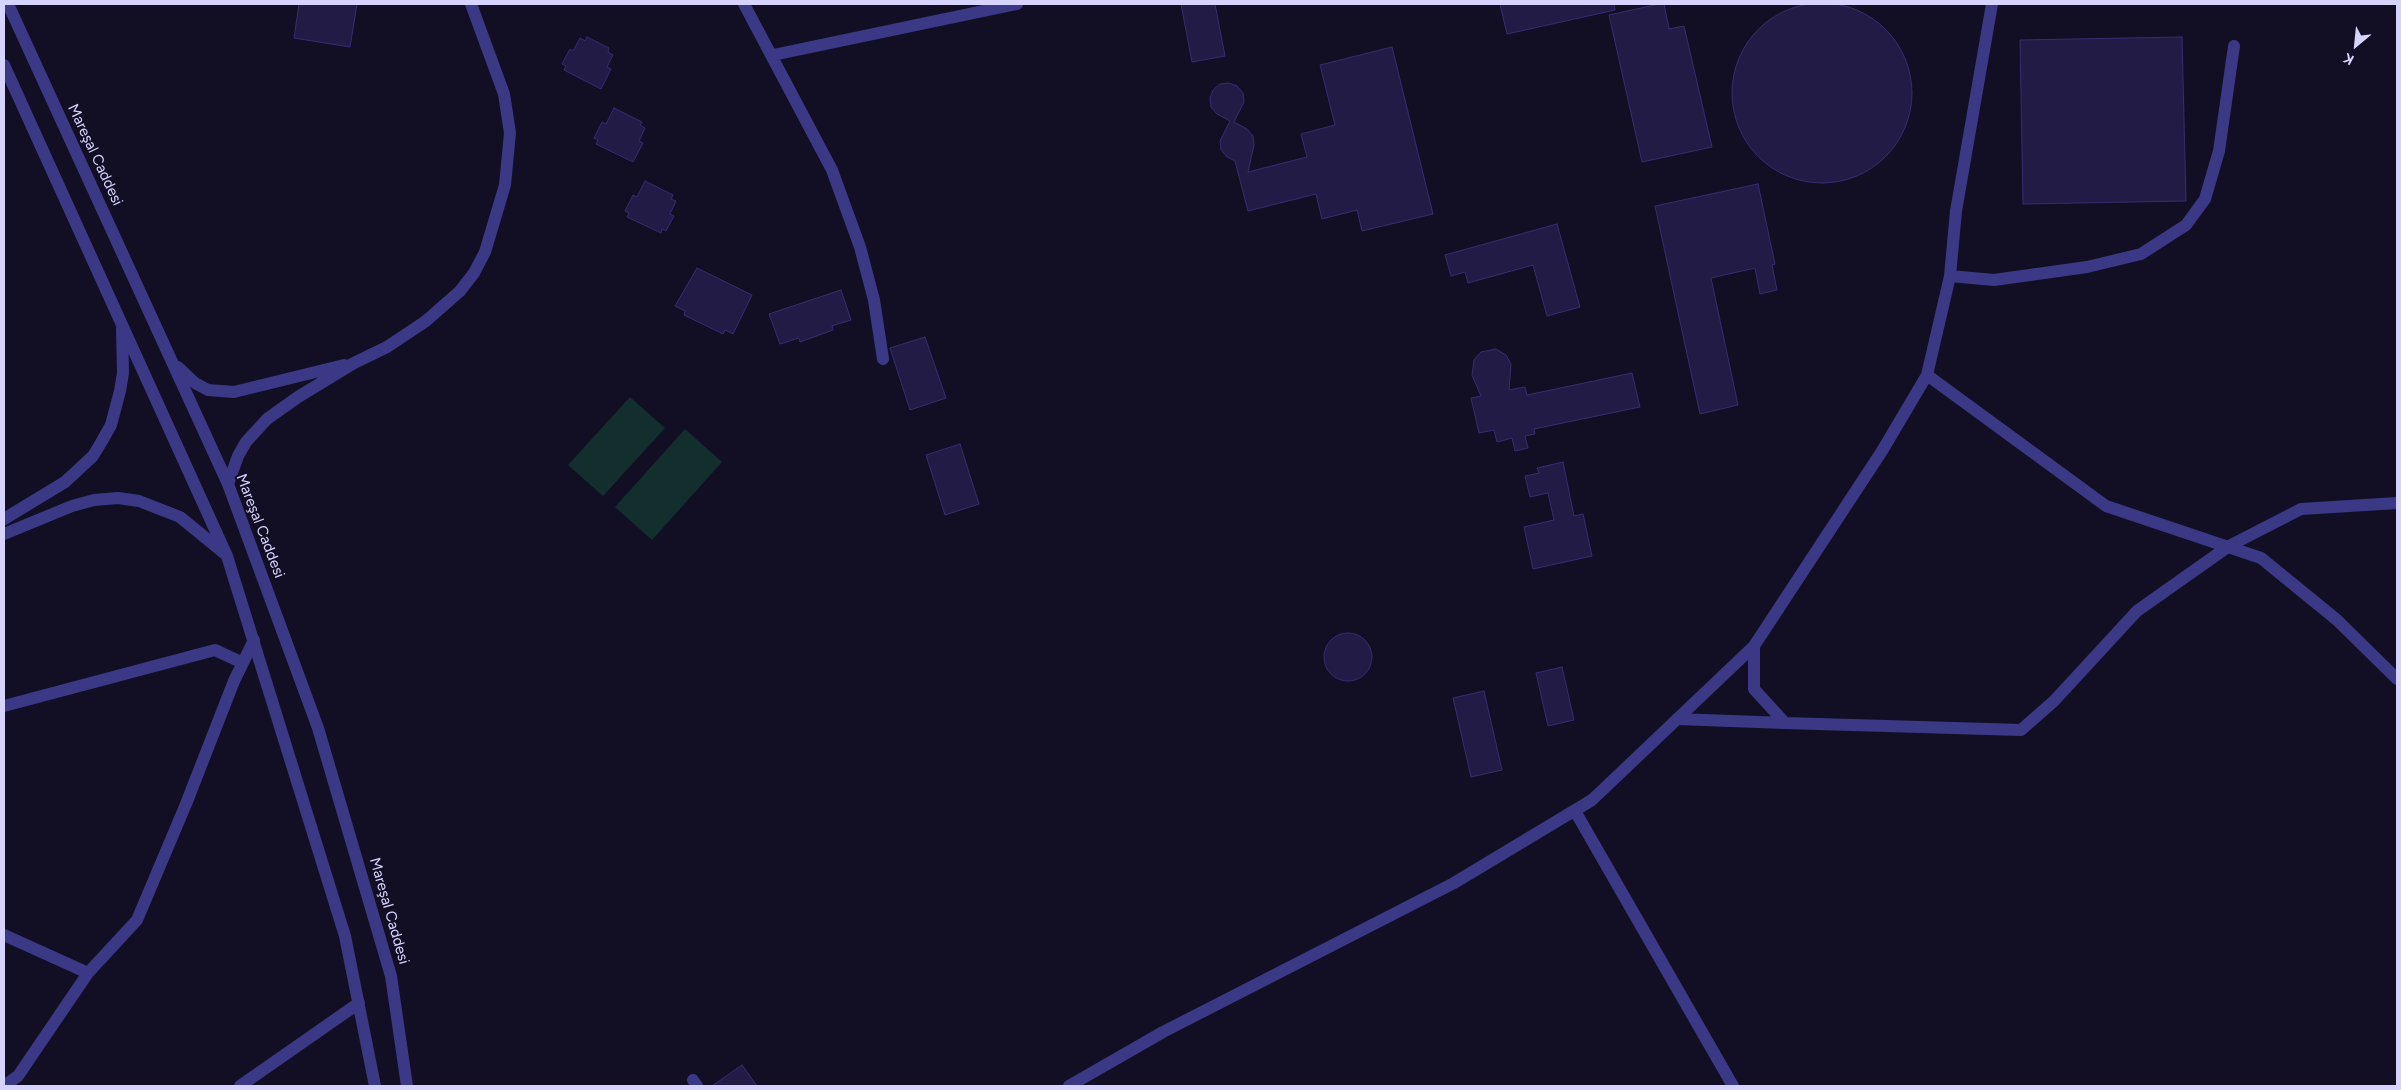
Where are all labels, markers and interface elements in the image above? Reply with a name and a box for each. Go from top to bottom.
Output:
north arrow [2331,20,2381,70]
text: K [2341,49,2357,68]
street label: Mareşal Caddesi [64,101,126,209]
street label: Mareşal Caddesi [232,471,288,581]
street label: Mareşal Caddesi [365,856,413,966]

